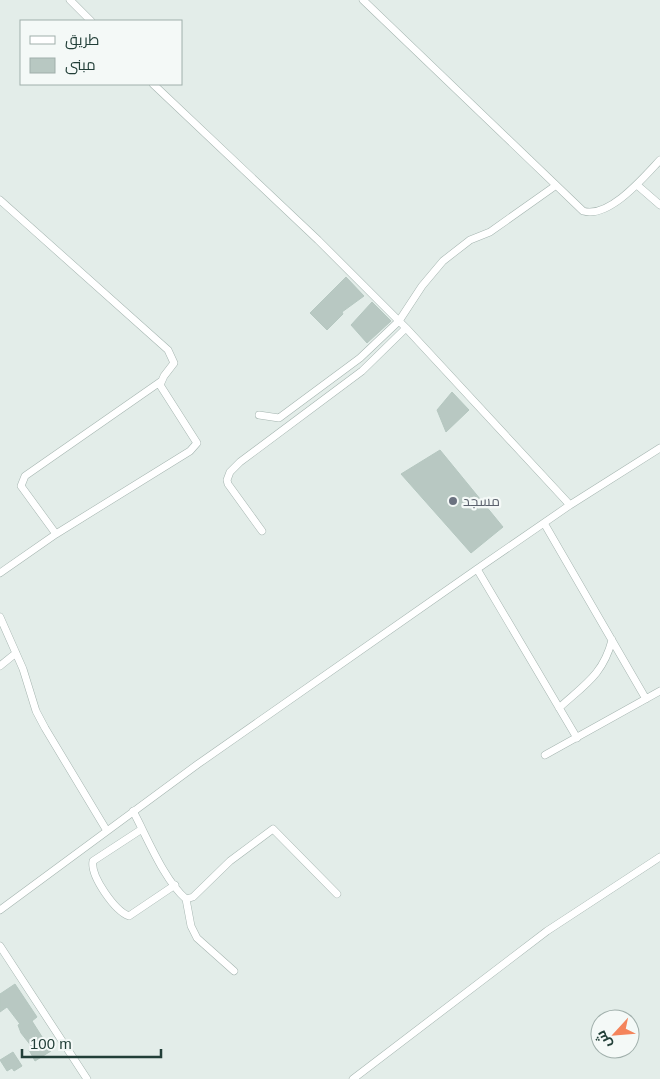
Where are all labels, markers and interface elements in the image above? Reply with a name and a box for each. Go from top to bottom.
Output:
legend [20,20,182,85]
text: طريق [65,31,99,50]
text: مبنى [65,56,96,75]
place label: مسجد [463,493,500,509]
marker: مسجد [447,495,459,507]
north arrow [590,1009,640,1059]
scale bar [22,1026,161,1058]
text: ش [592,1028,615,1051]
text: 100 m [30,1035,72,1052]

